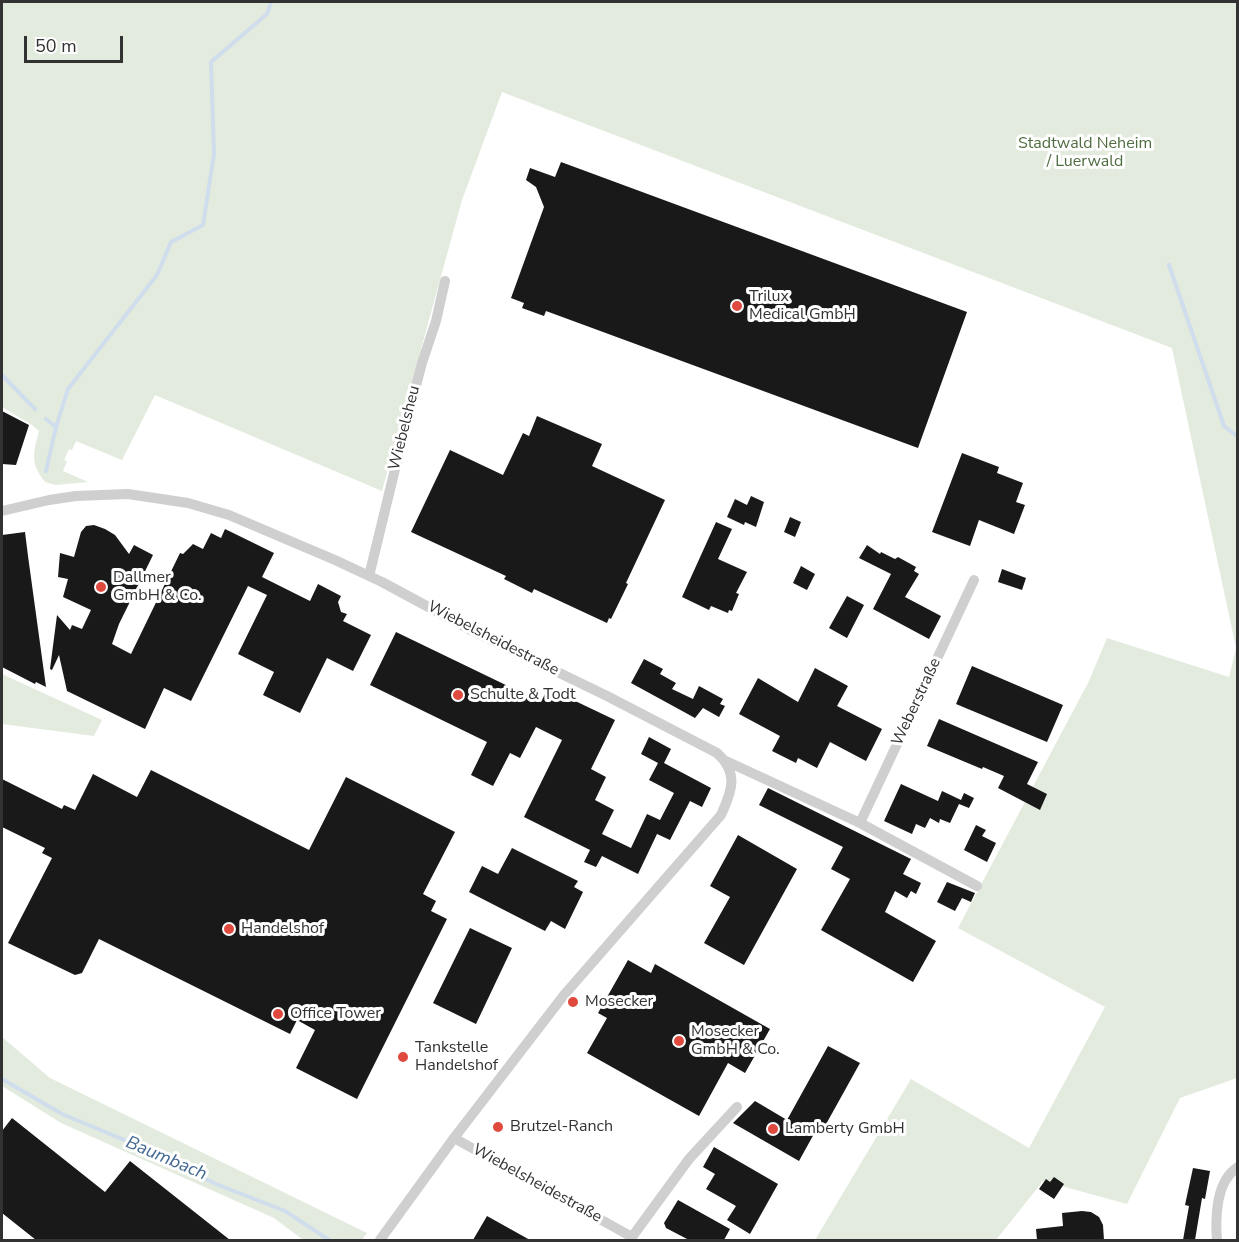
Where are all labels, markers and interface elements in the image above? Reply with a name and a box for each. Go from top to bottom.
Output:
scale bar [27,24,126,62]
text: 50 m [35,34,77,58]
park label: Stadtwald Neheim / Luerwald [1018,134,1152,172]
place label: Trilux Medical GmbH [749,287,856,325]
marker: Trilux Medical GmbH [730,299,744,313]
street label: Wiebelsheu [385,384,425,472]
place label: Dallmer GmbH & Co. [113,568,202,606]
marker: Dallmer GmbH & Co. [94,580,108,594]
street label: Wiebelsheidestraße [424,598,562,680]
street label: Weberstraße [888,655,946,749]
place label: Schulte & Todt [470,685,575,705]
marker: Schulte & Todt [451,688,465,702]
place label: Handelshof [241,919,324,939]
marker: Handelshof [222,922,236,936]
place label: Mosecker [585,992,653,1012]
marker: Mosecker [566,995,580,1009]
place label: Office Tower [290,1004,381,1024]
marker: Office Tower [271,1007,285,1021]
place label: Mosecker GmbH & Co. [691,1022,780,1060]
marker: Mosecker GmbH & Co. [672,1034,686,1048]
place label: Tankstelle Handelshof [415,1038,498,1076]
marker: Tankstelle Handelshof [396,1050,410,1064]
place label: Brutzel-Ranch [510,1117,613,1137]
place label: Lamberty GmbH [785,1119,905,1139]
marker: Brutzel-Ranch [491,1120,505,1134]
marker: Lamberty GmbH [766,1122,780,1136]
water label: Baumbach [122,1132,210,1186]
street label: Wiebelsheidestraße [469,1140,605,1228]

